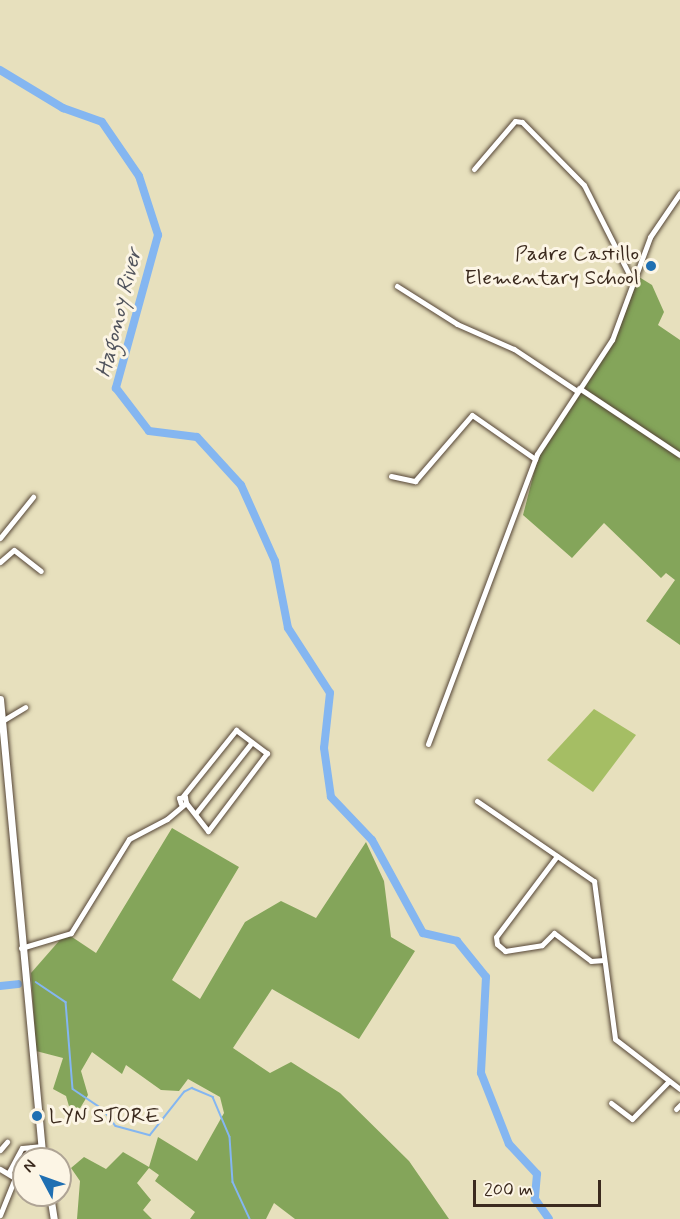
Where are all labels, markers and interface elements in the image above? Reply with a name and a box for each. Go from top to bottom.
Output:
place label: Padre Castillo Elementary School [464,241,639,291]
water label: Hagonoy River [91,244,149,382]
marker: Padre Castillo Elementary School [644,259,658,273]
place label: LYN STORE [49,1103,160,1129]
marker: LYN STORE [30,1109,44,1123]
north arrow [12,1147,72,1207]
text: N [18,1155,41,1177]
scale bar [476,1168,604,1206]
text: 200 m [484,1178,533,1202]

